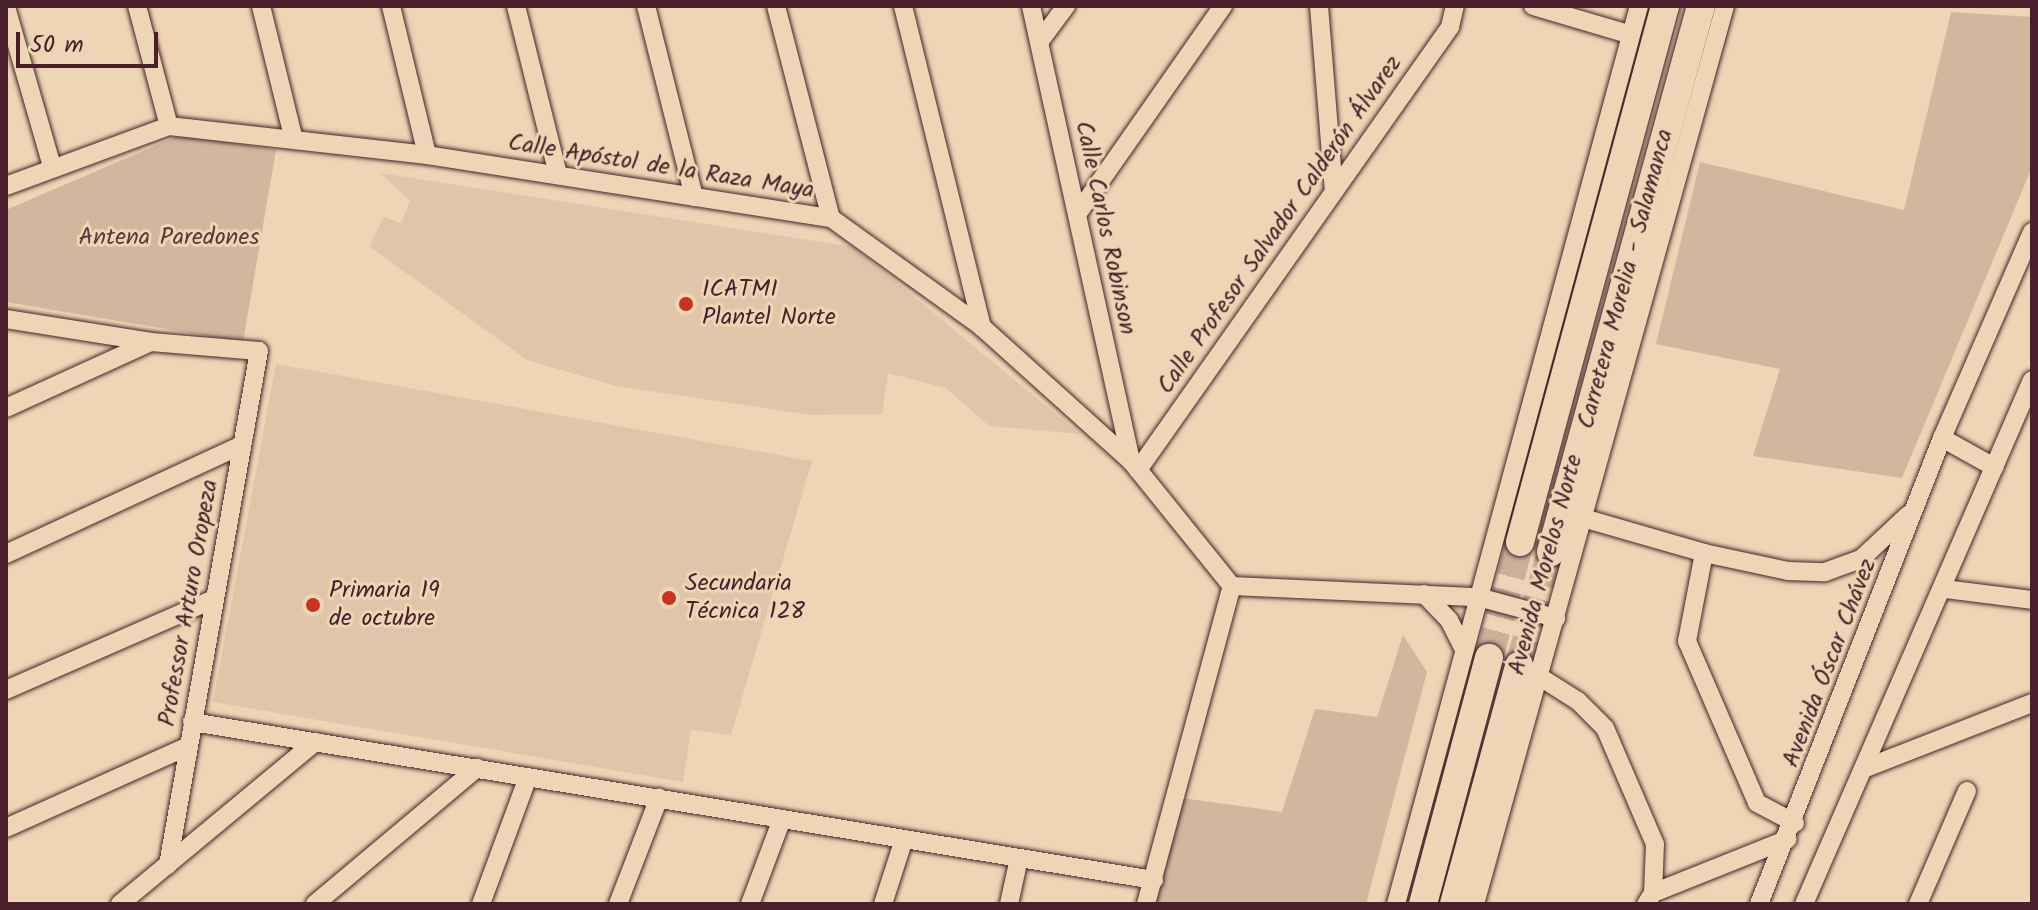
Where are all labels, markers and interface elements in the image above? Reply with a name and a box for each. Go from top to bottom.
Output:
scale bar [20,16,162,66]
text: 50 m [30,26,84,65]
street label: Calle Profesor Salvador Calderón Álvarez [1152,50,1408,400]
street label: Calle Carlos Robinson [1068,118,1142,338]
street label: Carretera Morelia - Salamanca [1572,126,1680,432]
street label: Calle Apóstol de la Raza Maya [506,129,816,205]
park label: Antena Paredones [79,224,259,252]
place label: ICATMI Plantel Norte [702,276,836,332]
marker: ICATMI Plantel Norte [677,295,695,313]
street label: Avenida Morelos Norte [1503,452,1589,678]
street label: Professor Arturo Oropeza [153,477,225,729]
street label: Avenida Óscar Chávez [1777,555,1883,771]
place label: Secundaria Técnica 128 [685,570,805,626]
place label: Primaria 19 de octubre [329,577,440,633]
marker: Secundaria Técnica 128 [660,589,678,607]
marker: Primaria 19 de octubre [304,596,322,614]

